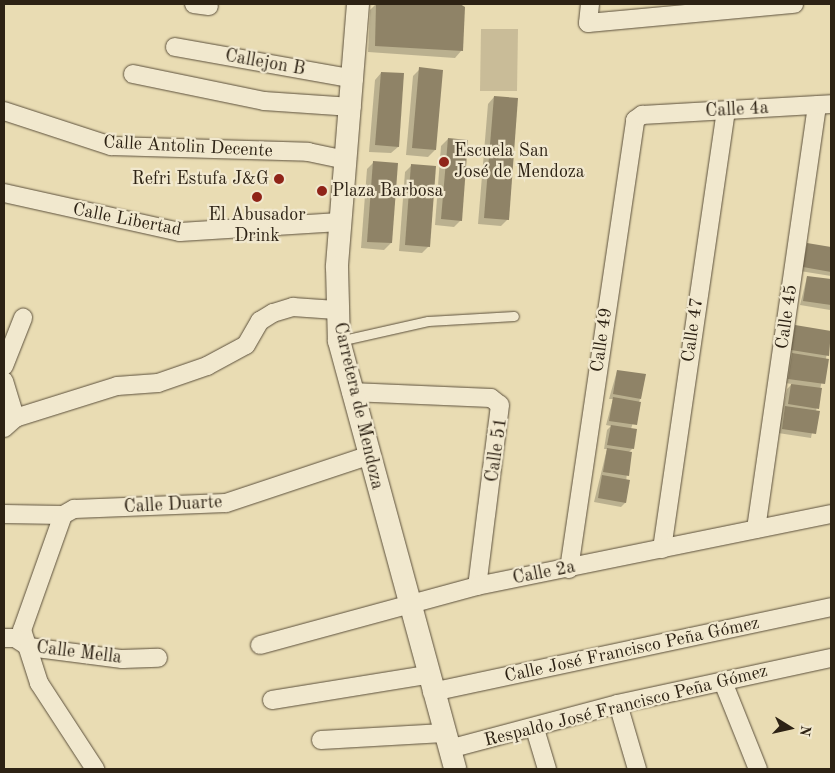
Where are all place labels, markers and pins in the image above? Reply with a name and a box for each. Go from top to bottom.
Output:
place label: Escuela San José de Mendoza [454,141,585,183]
marker: Escuela San José de Mendoza [438,156,450,168]
place label: Refri Estufa J&G [132,168,269,190]
marker: Refri Estufa J&G [273,173,285,185]
place label: Plaza Barbosa [332,180,443,202]
marker: Plaza Barbosa [316,185,328,197]
marker: El Abusador Drink [251,191,263,203]
place label: El Abusador Drink [208,205,306,248]

